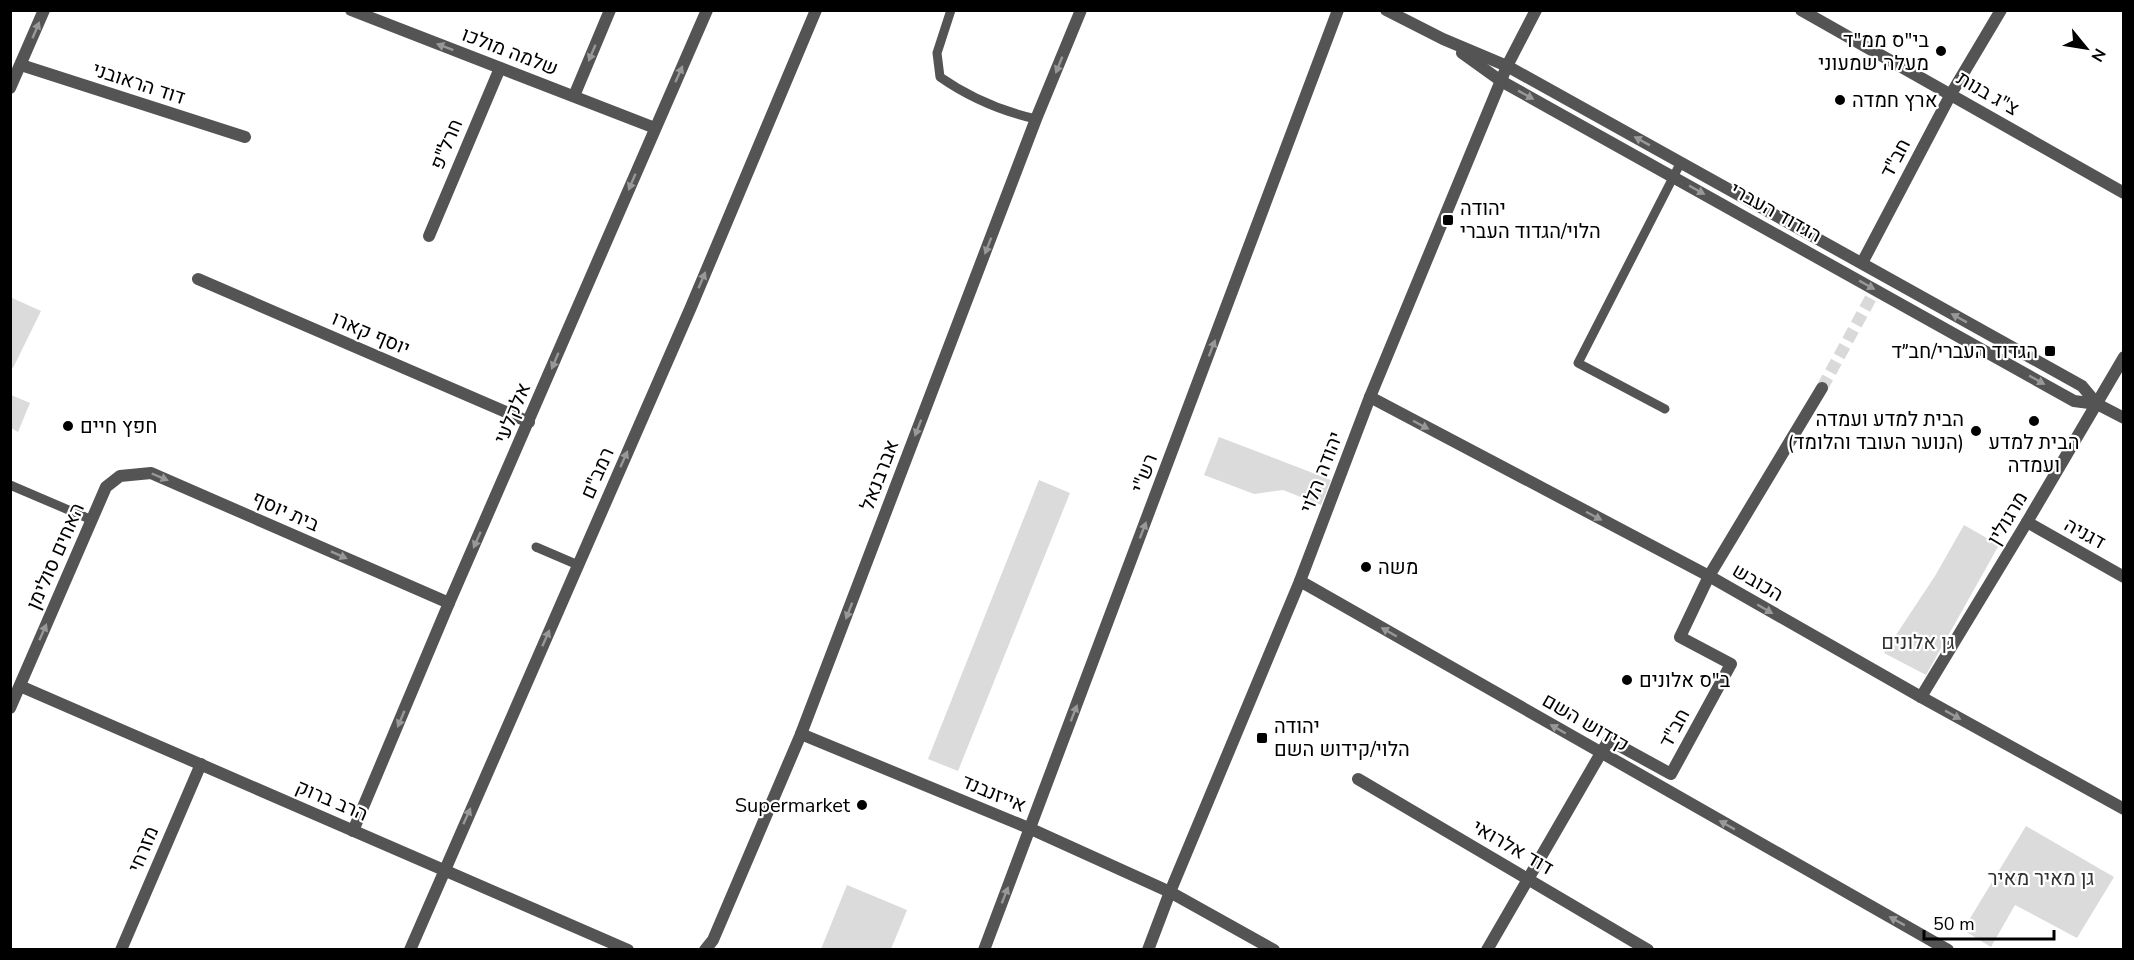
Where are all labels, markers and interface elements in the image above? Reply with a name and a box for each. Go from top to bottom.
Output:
north arrow [2056,18,2116,78]
one-way arrow [32,21,41,39]
street label: שלמה מולכו [458,21,562,82]
place label: בי"ס ממ"ד מעלה שמעוני [1818,27,1929,77]
one-way arrow [436,42,454,51]
marker: בי"ס ממ"ד מעלה שמעוני [1934,44,1948,58]
text: N [2086,44,2111,66]
one-way arrow [587,45,597,63]
street label: דוד הראובני [89,56,189,111]
one-way arrow [1054,56,1064,74]
one-way arrow [674,65,684,83]
street label: צ"ג בנות [1952,65,2024,122]
place label: ארץ חמדה [1852,87,1938,114]
one-way arrow [1518,89,1535,99]
marker: ארץ חמדה [1833,93,1847,107]
street label: חרל"פ [424,115,469,174]
street label: חב"ד [1874,134,1917,183]
one-way arrow [1634,136,1651,146]
one-way arrow [627,173,637,191]
street label: הגדוד העברי [1725,176,1827,249]
one-way arrow [1688,185,1705,195]
place label: יהודה הלוי/הגדוד העברי [1460,195,1601,245]
marker: יהודה הלוי/הגדוד העברי [1441,213,1455,227]
one-way arrow [983,237,992,255]
one-way arrow [697,271,707,289]
one-way arrow [1858,280,1875,290]
street label: יוסף קארו [327,305,414,362]
one-way arrow [1951,313,1968,323]
place label: הגדוד העברי/חב״ד [1892,338,2038,365]
one-way arrow [1207,339,1217,357]
marker: הגדוד העברי/חב״ד [2043,344,2057,358]
one-way arrow [550,352,560,370]
one-way arrow [2029,375,2046,385]
street label: אלקלעי [488,379,537,448]
place label: הבית למדע ועמדה (הנוער העובד והלומד) [1788,406,1964,456]
place label: חפץ חיים [80,413,157,440]
marker: הבית למדע ועמדה [2027,414,2041,428]
marker: חפץ חיים [61,419,75,433]
one-way arrow [913,420,923,438]
one-way arrow [1413,420,1430,430]
marker: הבית למדע ועמדה (הנוער העובד והלומד) [1969,424,1983,438]
street label: יהודה הלוי [1294,428,1349,517]
place label: הבית למדע ועמדה [1989,429,2079,479]
street label: אברבנאל [854,436,905,515]
street label: רמב"ם [574,443,621,503]
one-way arrow [619,450,629,468]
street label: רש"י [1125,450,1164,496]
one-way arrow [151,473,169,482]
street label: בית יוסף [248,485,324,538]
street label: מרגולין [1981,486,2034,550]
street label: האחים סולימן [20,499,91,614]
one-way arrow [1586,511,1603,521]
street label: דגניה [2059,511,2110,556]
one-way arrow [1139,521,1148,539]
one-way arrow [473,531,482,548]
one-way arrow [330,550,348,560]
place label: משה [1378,554,1418,581]
street label: הכובש [1727,557,1788,608]
marker: משה [1359,560,1373,574]
one-way arrow [843,602,853,620]
one-way arrow [1757,603,1774,613]
one-way arrow [38,623,48,641]
one-way arrow [1380,627,1397,637]
one-way arrow [541,629,550,646]
park label: גן אלונים [1881,629,1955,656]
place label: ב"ס אלונים [1639,667,1731,694]
marker: ב"ס אלונים [1620,673,1634,687]
street label: קידוש השם [1537,687,1634,758]
one-way arrow [1070,704,1079,722]
street label: חב"ד [1653,704,1696,753]
one-way arrow [396,710,405,727]
one-way arrow [1945,710,1962,720]
place label: יהודה הלוי/קידוש השם [1274,713,1410,763]
one-way arrow [1550,723,1566,734]
marker: יהודה הלוי/קידוש השם [1255,731,1269,745]
street label: אייזנבנד [957,768,1030,819]
street label: הרב ברוק [292,773,372,828]
place label: Supermarket [735,792,851,819]
marker: Supermarket [855,798,869,812]
one-way arrow [462,807,472,825]
street label: דוד אלרואי [1467,813,1558,882]
one-way arrow [1719,820,1736,830]
street label: מזרחי [122,822,165,876]
park label: גן מאיר מאיר [1988,865,2094,892]
one-way arrow [1001,886,1010,904]
scale bar [1924,903,2054,941]
text: 50 m [1933,912,1975,936]
one-way arrow [1888,916,1905,926]

